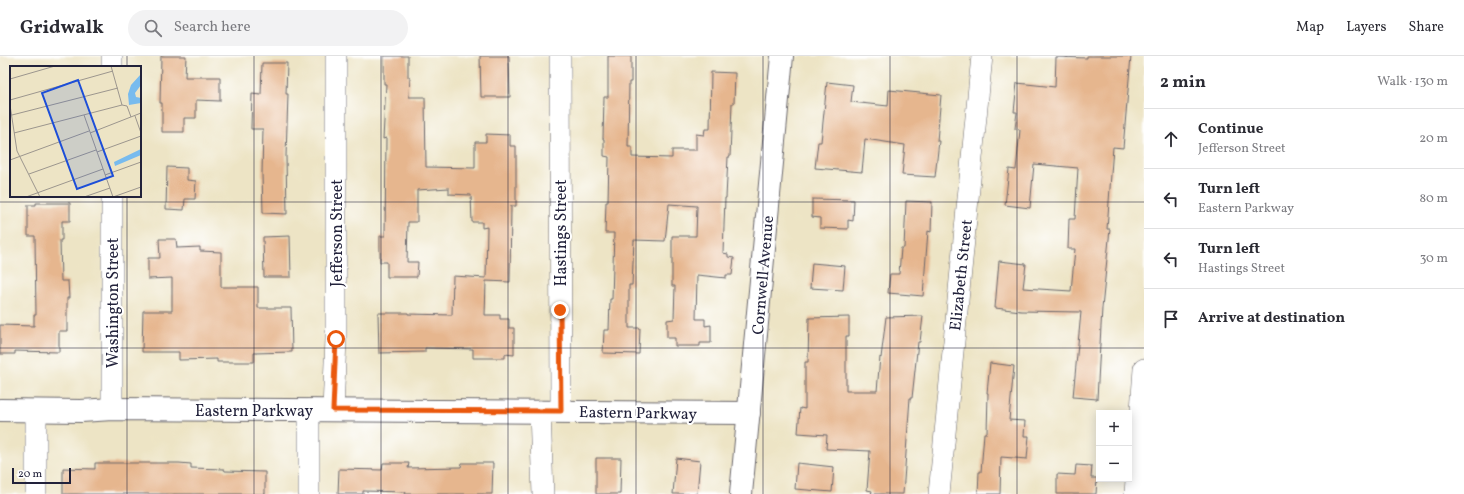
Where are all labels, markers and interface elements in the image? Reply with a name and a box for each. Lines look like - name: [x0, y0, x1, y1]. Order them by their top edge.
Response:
- search box: [128, 10, 408, 46]
- text: Gridwalk: [20, 15, 104, 41]
- icon: search: [142, 17, 164, 39]
- text: Search here: [174, 17, 251, 38]
- text: Map: [1296, 18, 1324, 37]
- text: Layers: [1346, 18, 1386, 37]
- text: Share: [1408, 18, 1444, 37]
- inset map: [10, 66, 141, 197]
- text: 2 min: [1160, 71, 1206, 94]
- text: Walk · 130 m: [1377, 73, 1448, 91]
- text: Continue: [1198, 119, 1263, 140]
- icon: ahead: [1160, 128, 1182, 150]
- text: 20 m: [1419, 130, 1448, 148]
- text: Jefferson Street: [1198, 140, 1286, 158]
- street label: Jefferson Street: [327, 179, 349, 287]
- street label: Hastings Street: [551, 179, 573, 287]
- text: Turn left: [1198, 179, 1260, 200]
- icon: left: [1160, 188, 1182, 210]
- text: 80 m: [1419, 190, 1448, 208]
- text: Eastern Parkway: [1198, 200, 1294, 218]
- street label: Cornwell Avenue: [748, 215, 780, 336]
- street label: Elizabeth Street: [945, 218, 979, 332]
- street label: Washington Street: [103, 237, 125, 368]
- text: Turn left: [1198, 239, 1260, 260]
- icon: left: [1160, 248, 1182, 270]
- text: 30 m: [1420, 250, 1448, 268]
- text: Hastings Street: [1198, 260, 1285, 278]
- route end: [551, 301, 569, 319]
- icon: arrive: [1160, 308, 1182, 330]
- text: Arrive at destination: [1198, 308, 1345, 329]
- route start: [327, 330, 345, 348]
- street label: Eastern Parkway: [195, 401, 313, 423]
- street label: Eastern Parkway: [579, 402, 698, 426]
- map controls: [1096, 410, 1132, 482]
- button: +: [1096, 410, 1132, 446]
- button: −: [1096, 446, 1132, 482]
- scale bar: [12, 466, 71, 485]
- text: 20 m: [18, 467, 42, 482]

